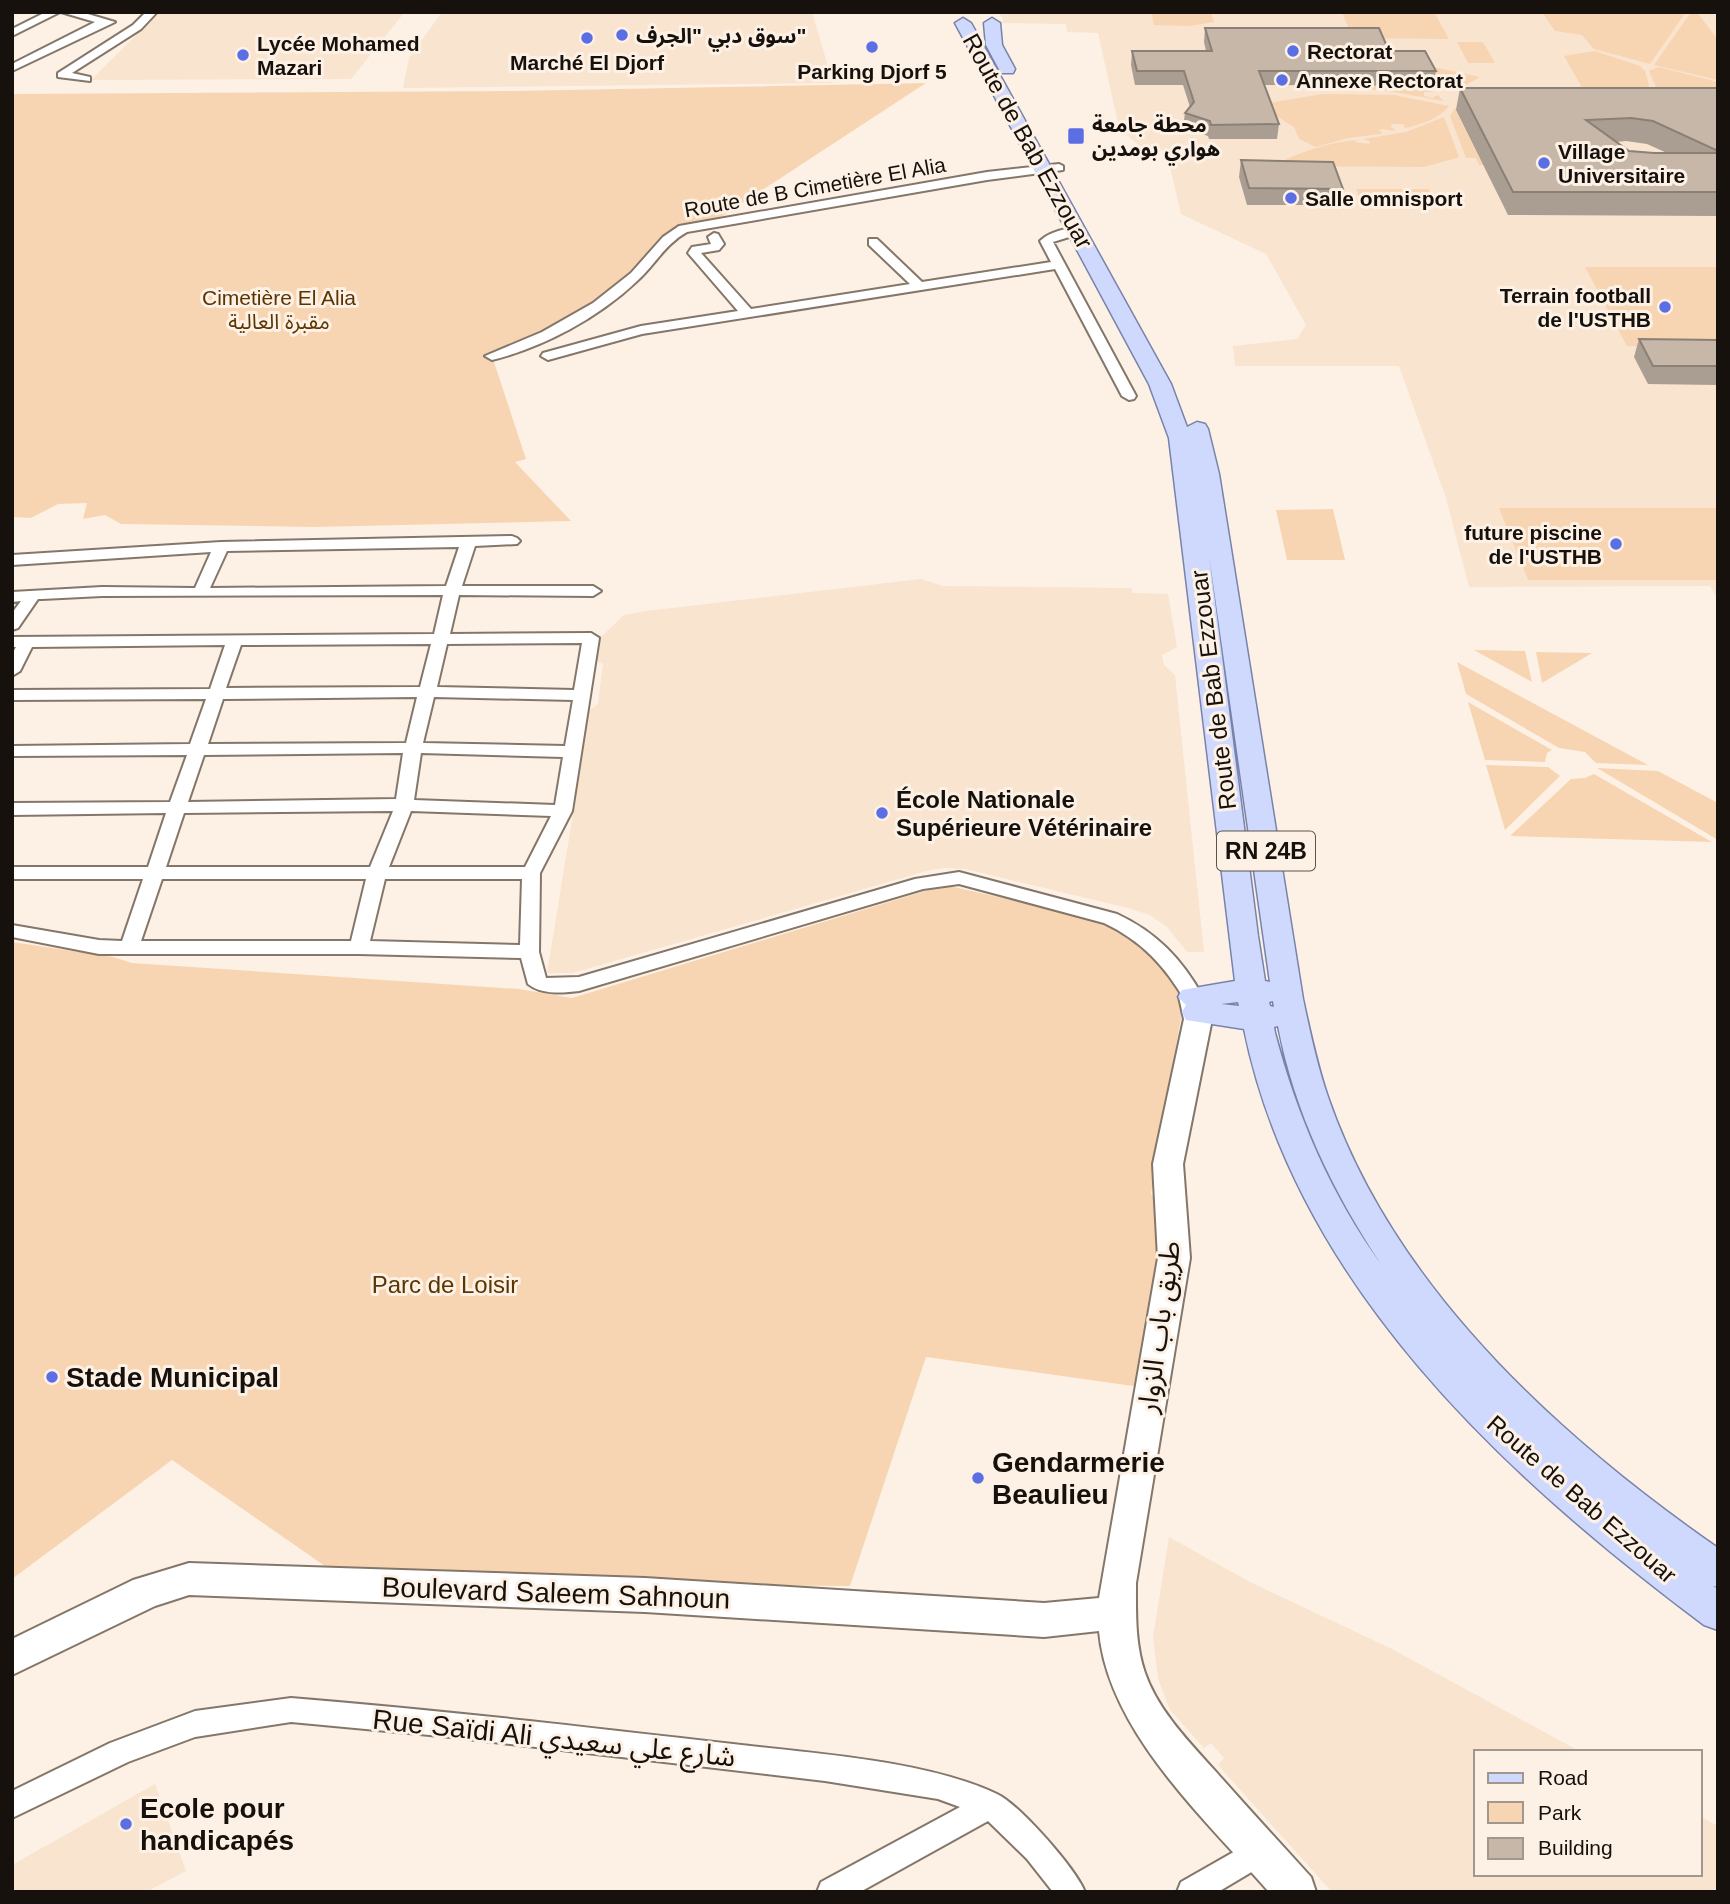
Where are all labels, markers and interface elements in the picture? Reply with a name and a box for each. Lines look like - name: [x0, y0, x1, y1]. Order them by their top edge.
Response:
- place label: سوق دبي "الجرف": [636, 24, 806, 52]
- marker: سوق دبي "الجرف": [614, 27, 630, 43]
- street label: Route de Bab Ezzouar: [958, 29, 1098, 253]
- marker: Marché El Djorf: [579, 30, 595, 46]
- place label: Lycée Mohamed Mazari: [257, 32, 420, 79]
- marker: Parking Djorf 5: [864, 39, 880, 55]
- place label: Rectorat: [1307, 40, 1392, 63]
- marker: Rectorat: [1285, 43, 1301, 59]
- marker: Lycée Mohamed Mazari: [235, 47, 251, 63]
- place label: Marché El Djorf: [510, 51, 665, 74]
- place label: Parking Djorf 5: [797, 60, 947, 83]
- place label: Annexe Rectorat: [1296, 69, 1463, 92]
- marker: Annexe Rectorat: [1274, 72, 1290, 88]
- place label: محطة جامعة هواري بومدين: [1092, 113, 1220, 165]
- marker: محطة جامعة هواري بومدين: [1066, 126, 1086, 146]
- place label: Village Universitaire: [1558, 140, 1685, 187]
- street label: Route de B Cimetière El Alia: [683, 153, 948, 221]
- marker: Village Universitaire: [1536, 155, 1552, 171]
- place label: Salle omnisport: [1305, 187, 1463, 210]
- marker: Salle omnisport: [1283, 190, 1299, 206]
- place label: Terrain football de l'USTHB: [1500, 284, 1651, 331]
- park label: Cimetière El Alia مقبرة العالية: [202, 286, 356, 334]
- marker: Terrain football de l'USTHB: [1657, 299, 1673, 315]
- place label: future piscine de l'USTHB: [1464, 521, 1602, 568]
- marker: future piscine de l'USTHB: [1608, 536, 1624, 552]
- street label: Route de Bab Ezzouar: [1185, 569, 1241, 811]
- place label: École Nationale Supérieure Vétérinaire: [896, 786, 1152, 841]
- marker: École Nationale Supérieure Vétérinaire: [874, 805, 890, 821]
- road number: RN 24B: [1217, 832, 1315, 870]
- street label: طريق باب الزوار: [1131, 1239, 1188, 1416]
- park label: Parc de Loisir: [372, 1271, 518, 1298]
- place label: Stade Municipal: [66, 1362, 279, 1393]
- marker: Stade Municipal: [44, 1369, 60, 1385]
- street label: Route de Bab Ezzouar: [1482, 1410, 1682, 1588]
- place label: Gendarmerie Beaulieu: [992, 1447, 1165, 1510]
- marker: Gendarmerie Beaulieu: [970, 1470, 986, 1486]
- street label: Boulevard Saleem Sahnoun: [381, 1571, 731, 1615]
- street label: Rue Saïdi Ali شارع علي سعيدي: [371, 1704, 737, 1778]
- legend: [1474, 1750, 1702, 1876]
- text: Road: [1538, 1766, 1588, 1789]
- place label: Ecole pour handicapés: [140, 1793, 294, 1856]
- text: Park: [1538, 1801, 1582, 1824]
- marker: Ecole pour handicapés: [118, 1816, 134, 1832]
- text: Building: [1538, 1836, 1613, 1859]

